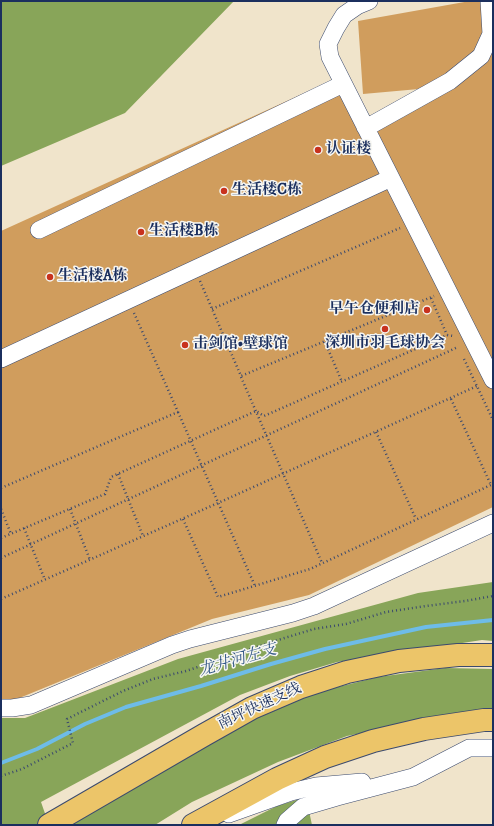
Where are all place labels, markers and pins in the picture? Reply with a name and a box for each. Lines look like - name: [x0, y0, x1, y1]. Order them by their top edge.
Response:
- place label: 认证楼: [326, 141, 371, 159]
- marker: 认证楼: [313, 145, 323, 155]
- place label: 生活楼C栋: [232, 182, 302, 200]
- marker: 生活楼C栋: [219, 186, 229, 196]
- place label: 生活楼B栋: [149, 223, 218, 241]
- marker: 生活楼B栋: [136, 227, 146, 237]
- place label: 生活楼A栋: [58, 268, 128, 286]
- marker: 生活楼A栋: [45, 272, 55, 282]
- place label: 早午仓便利店: [329, 301, 419, 319]
- marker: 早午仓便利店: [422, 305, 432, 315]
- marker: 深圳市羽毛球协会: [380, 324, 390, 334]
- place label: 深圳市羽毛球协会: [325, 335, 445, 353]
- place label: 击剑馆•壁球馆: [193, 336, 288, 354]
- marker: 击剑馆•壁球馆: [180, 340, 190, 350]

